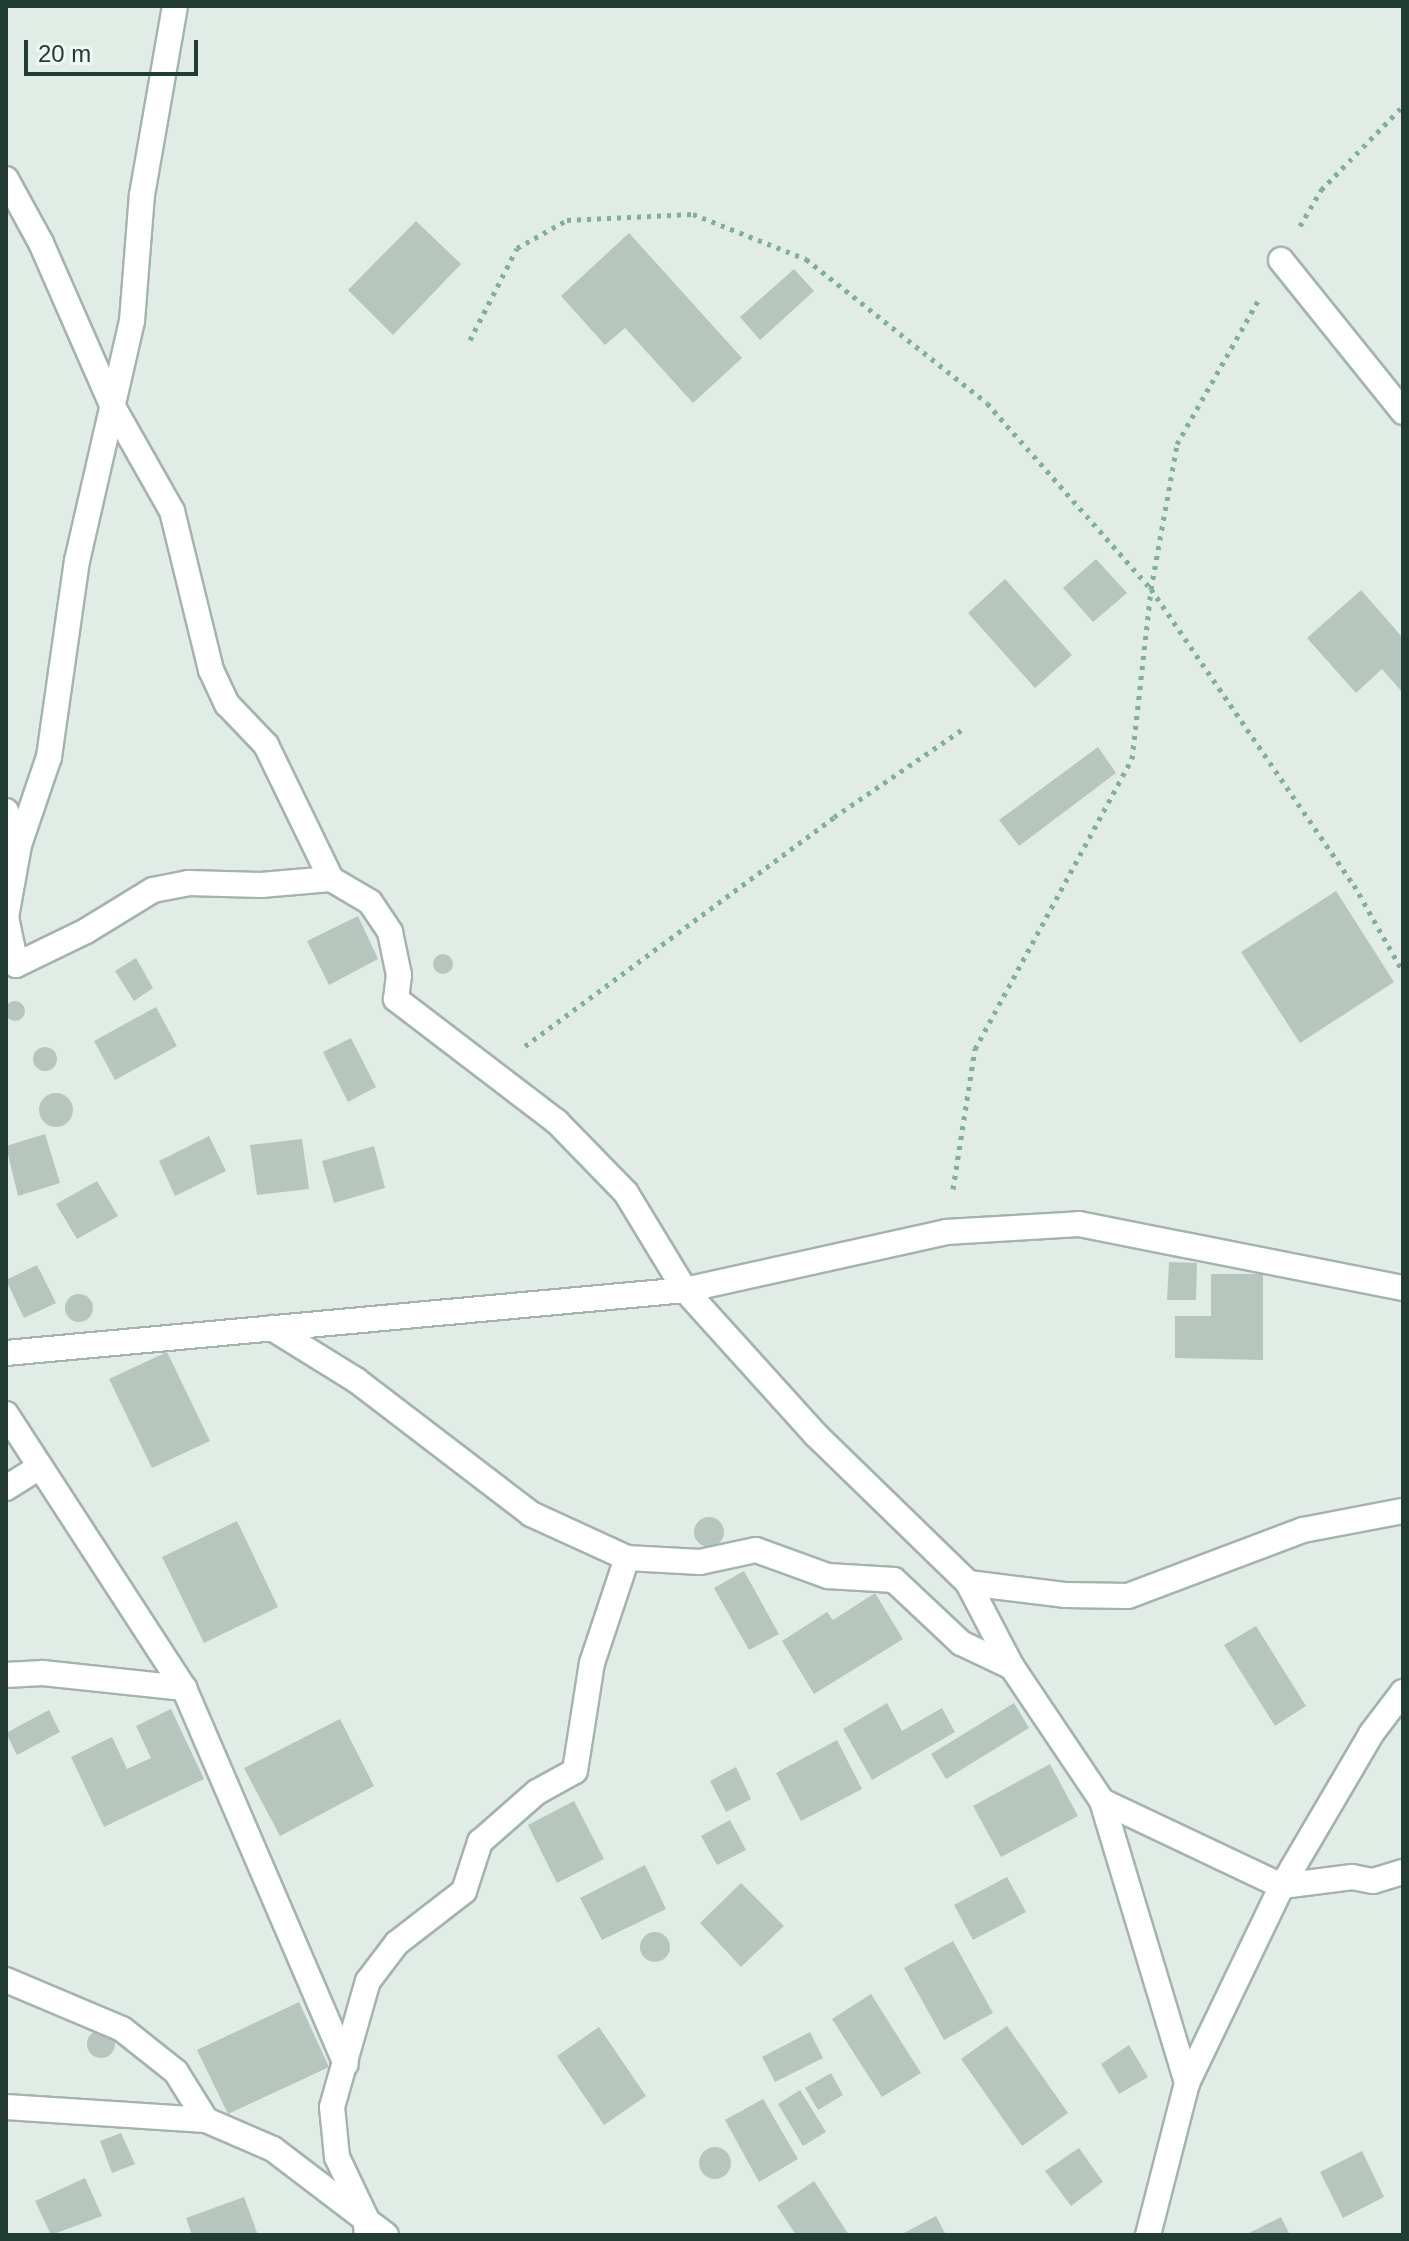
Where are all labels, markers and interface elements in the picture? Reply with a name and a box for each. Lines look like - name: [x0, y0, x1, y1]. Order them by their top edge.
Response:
- scale bar: [28, 24, 202, 74]
- text: 20 m: [38, 40, 91, 67]

